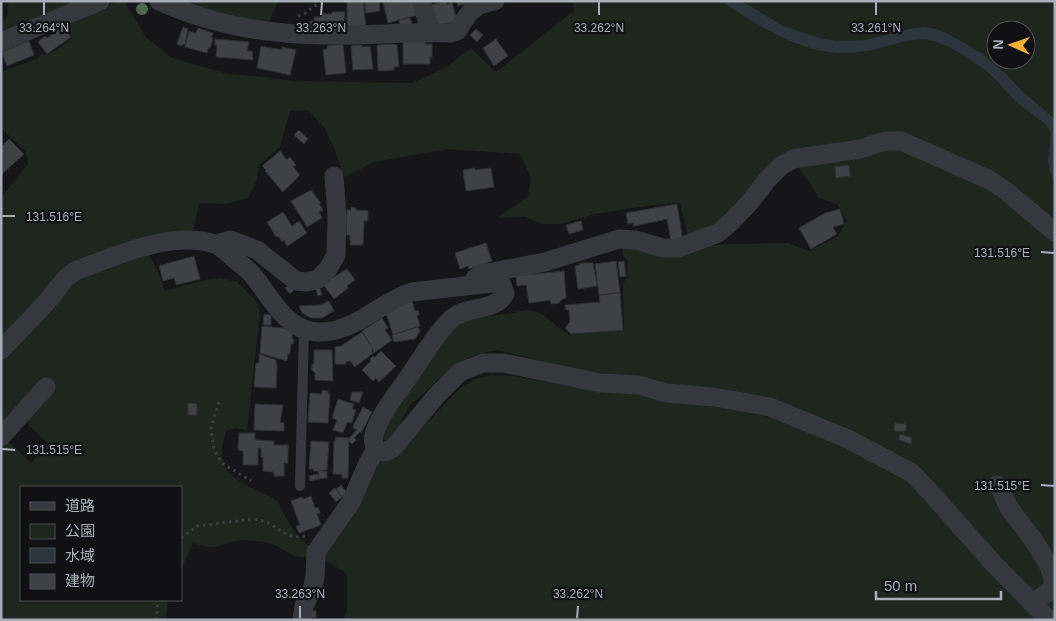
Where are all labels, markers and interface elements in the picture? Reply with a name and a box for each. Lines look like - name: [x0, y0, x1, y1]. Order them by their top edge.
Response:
- north arrow: [986, 20, 1036, 70]
- text: 33.264°N: [19, 21, 69, 35]
- text: 33.263°N: [296, 21, 346, 35]
- text: 33.262°N: [574, 21, 624, 35]
- text: 33.261°N: [851, 21, 901, 35]
- text: N: [990, 39, 1006, 50]
- text: 131.516°E: [26, 210, 82, 224]
- text: 131.516°E: [974, 246, 1030, 260]
- text: 131.515°E: [26, 443, 82, 457]
- text: 131.515°E: [974, 479, 1030, 493]
- legend: [20, 486, 182, 601]
- text: 道路: [65, 497, 95, 514]
- text: 公園: [65, 522, 95, 539]
- text: 水域: [65, 547, 95, 564]
- scale bar: [876, 568, 1001, 600]
- text: 建物: [65, 572, 95, 589]
- text: 50 m: [884, 577, 917, 594]
- text: 33.263°N: [275, 587, 325, 601]
- text: 33.262°N: [553, 587, 603, 601]

